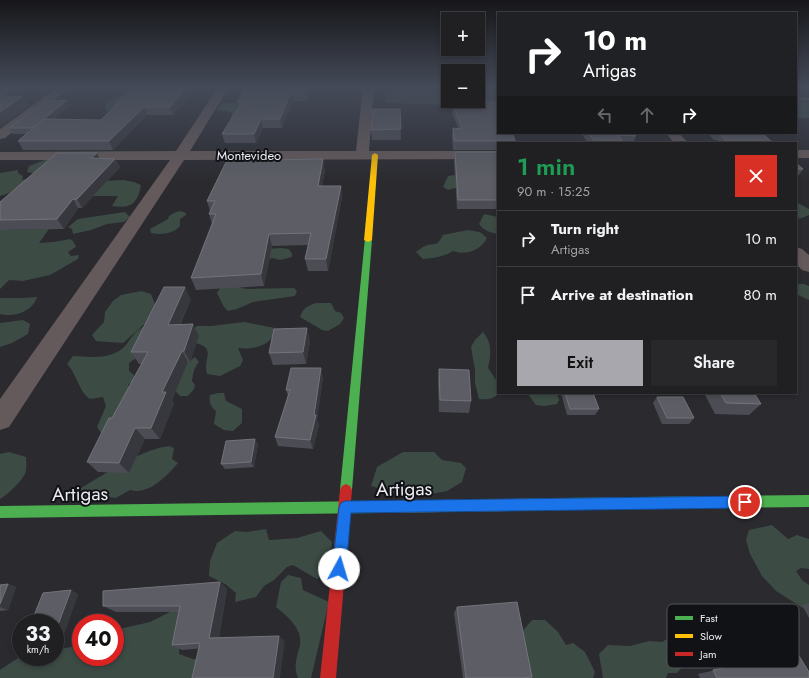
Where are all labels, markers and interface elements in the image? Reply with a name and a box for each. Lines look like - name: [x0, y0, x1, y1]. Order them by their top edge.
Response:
- map controls: [441, 12, 485, 108]
- button: +: [441, 12, 485, 56]
- text: 10 m: [583, 20, 647, 61]
- icon: right: [517, 28, 569, 80]
- text: Artigas: [583, 58, 636, 84]
- button: −: [441, 64, 485, 108]
- icon: left: [594, 104, 616, 126]
- icon: ahead: [636, 104, 658, 126]
- icon: right: [678, 104, 700, 126]
- street label: Montevideo: [217, 146, 281, 165]
- text: 1 min: [517, 149, 575, 184]
- button: close: [735, 155, 777, 197]
- text: 90 m · 15:25: [517, 182, 590, 201]
- text: Turn right: [551, 218, 619, 240]
- icon: right: [517, 228, 539, 250]
- text: 10 m: [745, 228, 777, 250]
- text: Artigas: [551, 240, 589, 259]
- icon: arrive: [517, 284, 539, 306]
- text: Arrive at destination: [551, 284, 693, 306]
- text: 80 m: [744, 284, 777, 306]
- button: Exit: [517, 340, 643, 386]
- button: Share: [651, 340, 777, 386]
- street label: Artigas: [376, 475, 433, 503]
- street label: Artigas: [52, 480, 109, 508]
- pin: [728, 485, 762, 519]
- icon: arrive: [734, 491, 756, 513]
- position arrow: [318, 548, 360, 590]
- legend: [667, 604, 799, 668]
- text: Fast: [700, 610, 718, 626]
- speed limit sign: 40: [72, 614, 124, 666]
- text: 33: [26, 620, 50, 649]
- text: Slow: [700, 628, 722, 644]
- text: km/h: [27, 642, 49, 657]
- text: Jam: [698, 646, 717, 662]

